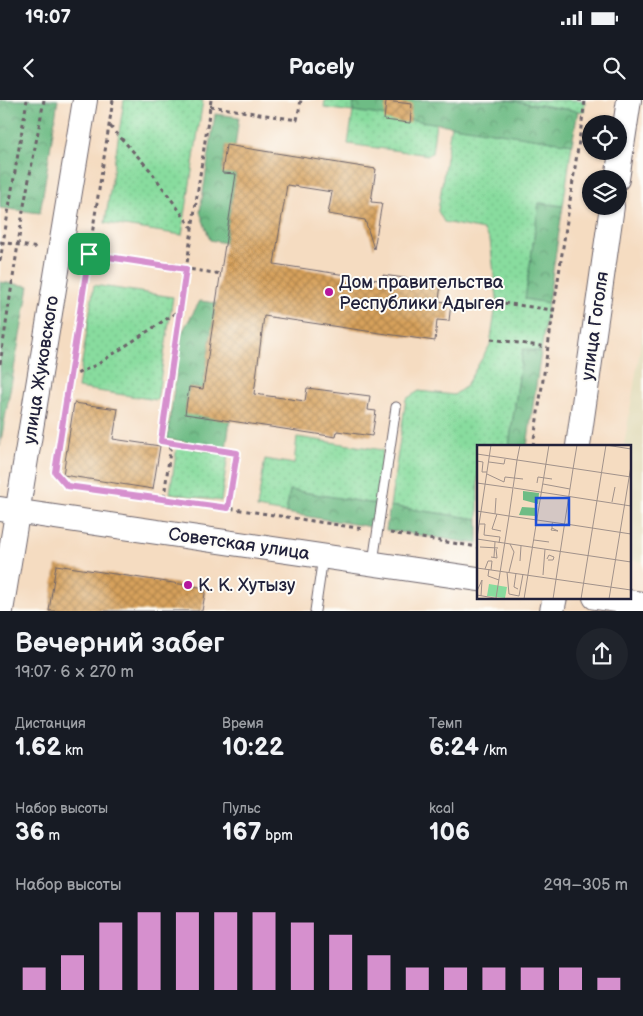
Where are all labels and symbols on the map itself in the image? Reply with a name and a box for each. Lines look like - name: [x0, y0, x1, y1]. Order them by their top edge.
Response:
- pin: [68, 233, 110, 275]
- street label: улица Гоголя: [577, 270, 613, 382]
- place label: Дом правительства Республики Адыгея: [339, 272, 504, 314]
- marker: Дом правительства Республики Адыгея: [323, 286, 335, 298]
- street label: улица Жуковского: [19, 294, 63, 446]
- inset map: [477, 445, 630, 598]
- street label: Советская улица: [167, 524, 311, 564]
- place label: К. К. Хутызу: [198, 575, 296, 596]
- marker: К. К. Хутызу: [182, 579, 194, 591]

